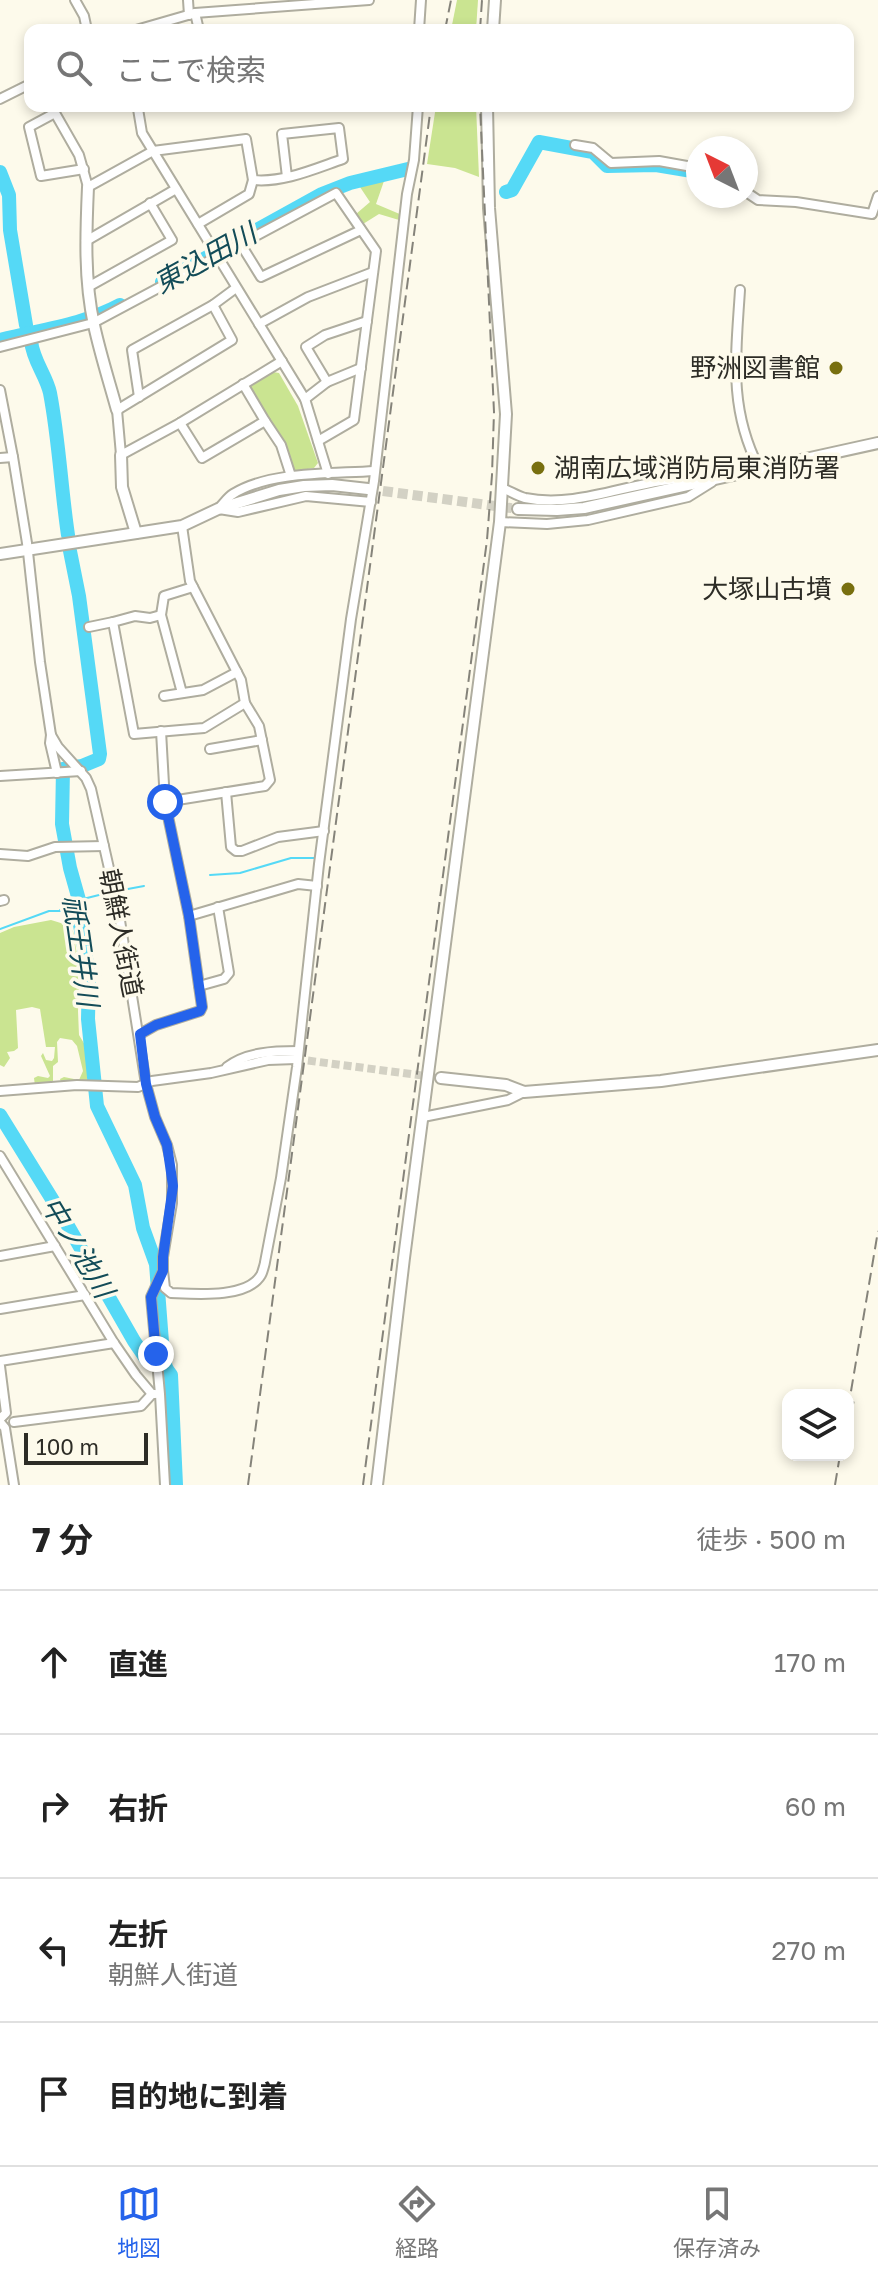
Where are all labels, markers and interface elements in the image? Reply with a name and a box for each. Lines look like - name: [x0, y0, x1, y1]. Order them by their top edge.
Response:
- search box: [24, 24, 854, 112]
- icon: search: [52, 46, 96, 90]
- text: ここで検索: [116, 52, 266, 88]
- north arrow: [686, 136, 758, 208]
- water label: 東込田川: [148, 215, 264, 299]
- place label: 野洲図書館: [690, 352, 820, 383]
- marker: 野洲図書館: [827, 359, 845, 377]
- place label: 湖南広域消防局東消防署: [554, 452, 840, 483]
- marker: 湖南広域消防局東消防署: [529, 459, 547, 477]
- place label: 大塚山古墳: [702, 573, 832, 604]
- marker: 大塚山古墳: [839, 580, 857, 598]
- route start: [147, 784, 183, 820]
- street label: 朝鮮人街道: [94, 866, 149, 1000]
- water label: 祇王井川: [57, 893, 106, 1012]
- water label: 中ノ池川: [35, 1190, 123, 1306]
- route end: [138, 1336, 174, 1372]
- map controls: [782, 1389, 854, 1461]
- button: layers: [782, 1389, 854, 1461]
- scale bar: [24, 1429, 148, 1465]
- text: 100 m: [36, 1433, 99, 1460]
- text: 7 分: [32, 1519, 93, 1559]
- text: 徒歩 · 500 m: [696, 1524, 846, 1555]
- icon: ahead: [32, 1640, 76, 1684]
- text: 直進: [108, 1646, 168, 1682]
- text: 170 m: [774, 1647, 846, 1678]
- icon: right: [32, 1784, 76, 1828]
- text: 右折: [108, 1790, 168, 1826]
- text: 60 m: [785, 1791, 846, 1822]
- text: 左折: [108, 1916, 168, 1952]
- icon: left: [32, 1928, 76, 1972]
- text: 270 m: [772, 1935, 846, 1966]
- text: 朝鮮人街道: [108, 1959, 238, 1990]
- icon: arrive: [32, 2072, 76, 2116]
- text: 目的地に到着: [108, 2078, 288, 2114]
- tab: 地図: [117, 2182, 161, 2262]
- tab: 経路: [395, 2182, 439, 2262]
- tab: 保存済み: [673, 2182, 761, 2262]

